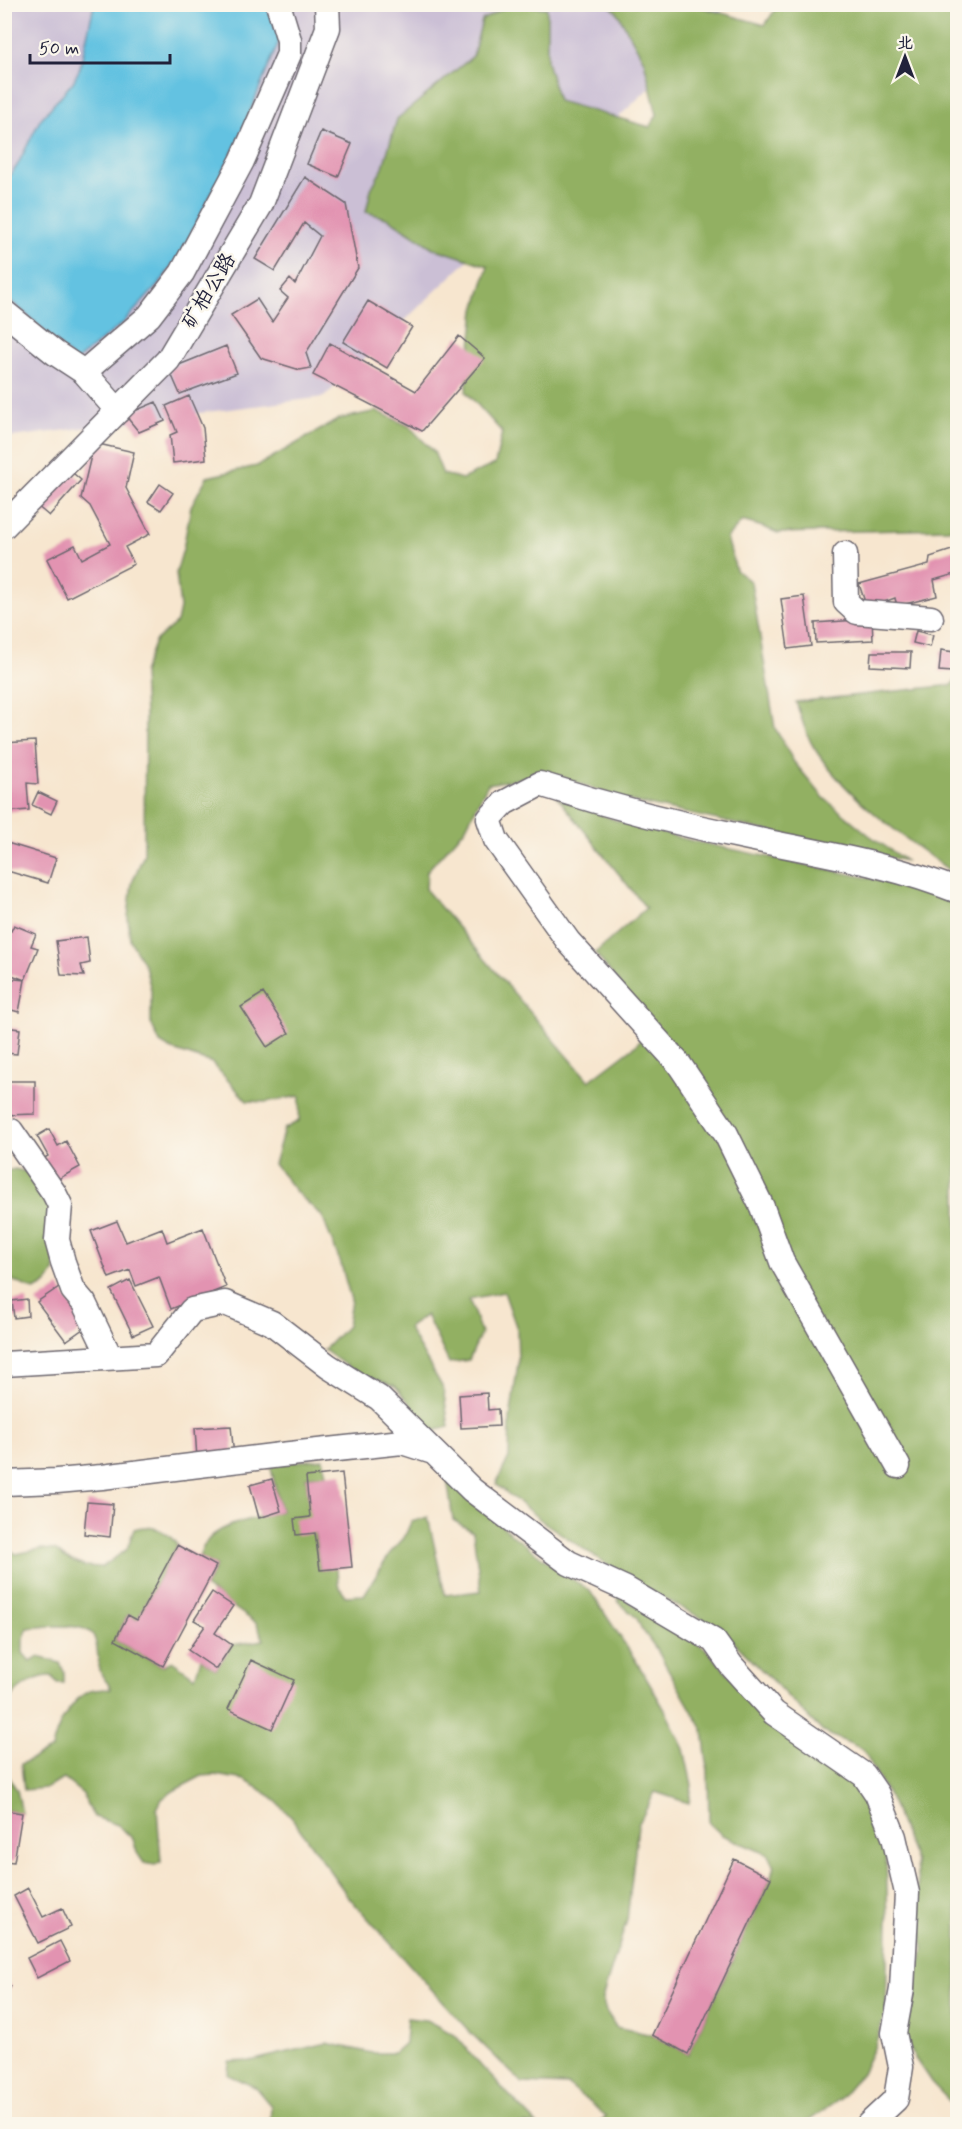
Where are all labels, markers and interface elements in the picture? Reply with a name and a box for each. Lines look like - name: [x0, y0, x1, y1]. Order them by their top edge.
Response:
- scale bar: [30, 27, 170, 65]
- north arrow: [875, 27, 935, 87]
- text: 北: [897, 33, 913, 54]
- text: 50 m: [39, 37, 79, 61]
- street label: 矿柏公路: [175, 248, 243, 334]

